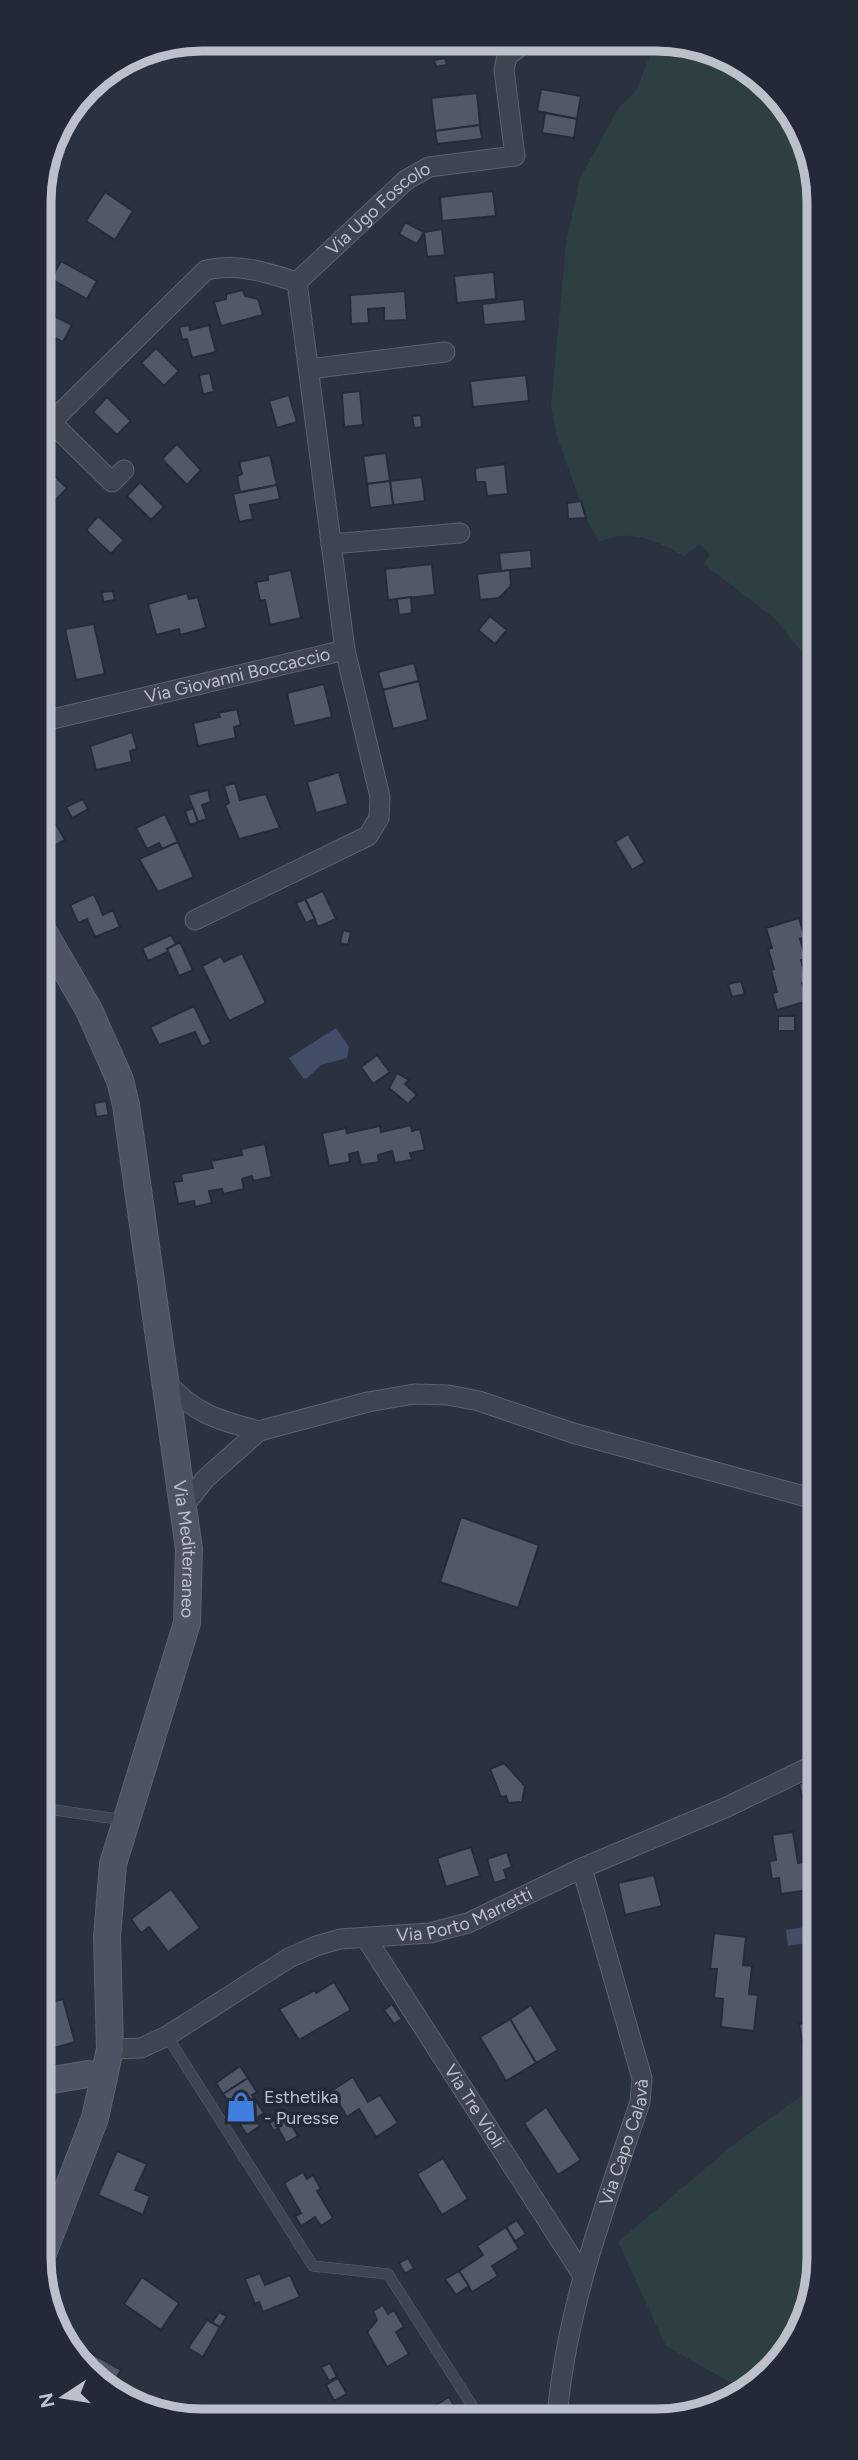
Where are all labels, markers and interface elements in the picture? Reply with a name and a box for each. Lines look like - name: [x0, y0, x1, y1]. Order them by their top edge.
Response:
- street label: Via Ugo Foscolo: [322, 157, 434, 260]
- street label: Via Giovanni Boccaccio: [143, 643, 332, 708]
- street label: Via Mediterraneo: [168, 1479, 200, 1619]
- street label: Via Porto Marretti: [396, 1883, 536, 1946]
- street label: Via Tre Violi: [439, 2060, 509, 2152]
- street label: Via Capo Calavà: [595, 2078, 653, 2208]
- place label: Esthetika - Puresse: [264, 2086, 339, 2129]
- shop icon: Esthetika - Puresse: [224, 2090, 258, 2124]
- north arrow: [28, 2362, 98, 2432]
- text: N: [34, 2391, 60, 2410]

